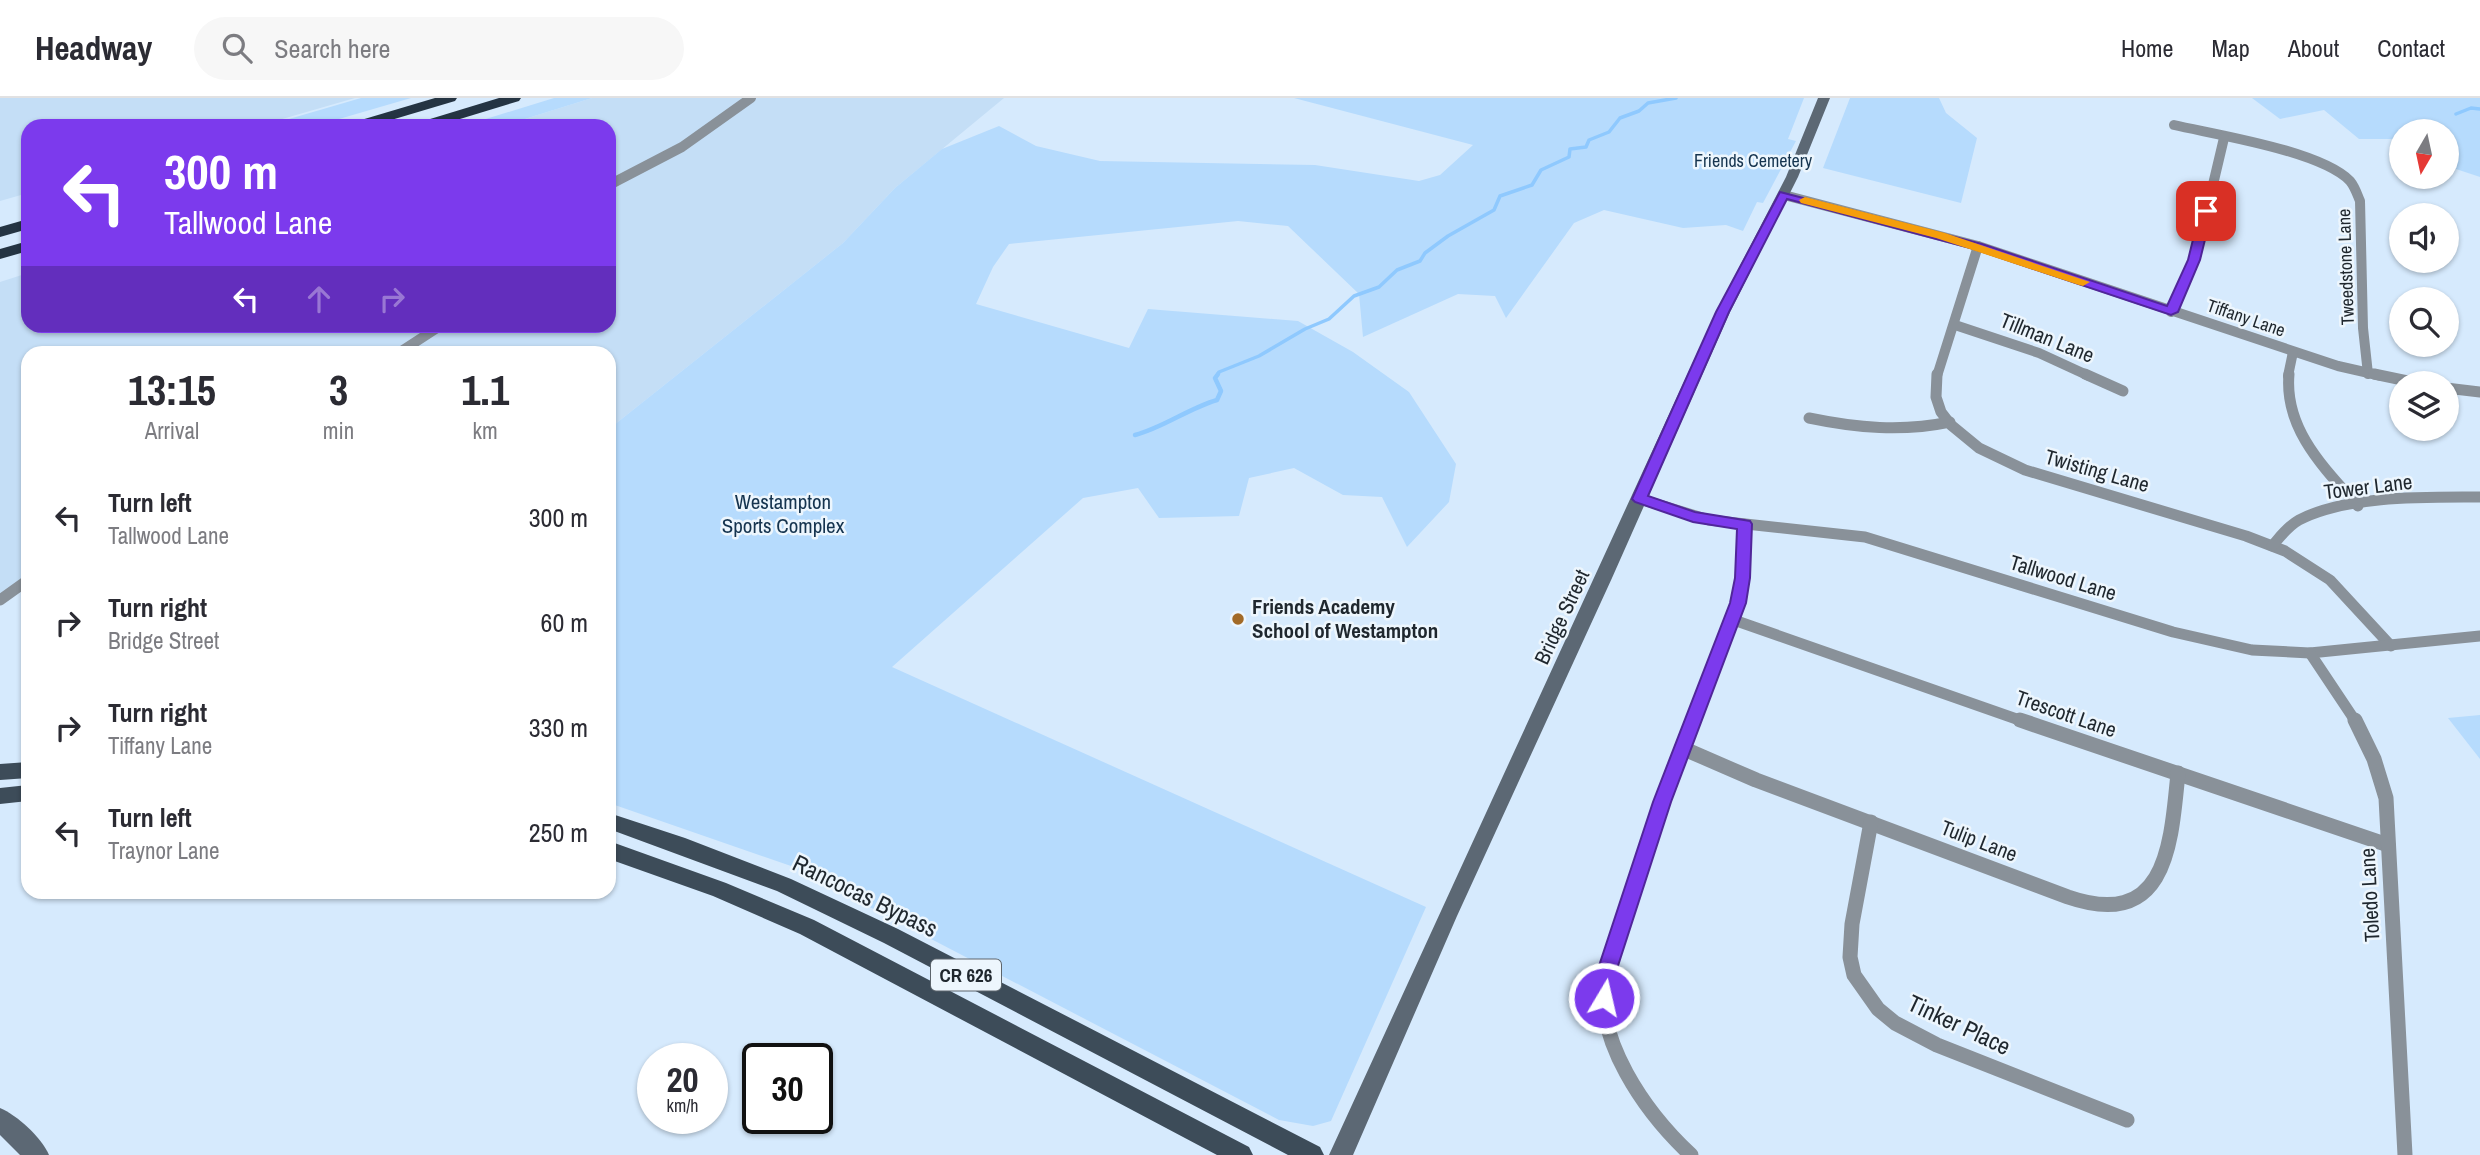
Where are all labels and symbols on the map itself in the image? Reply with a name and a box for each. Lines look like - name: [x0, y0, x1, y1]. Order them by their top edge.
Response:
- north arrow: [2389, 119, 2459, 189]
- park label: Friends Cemetery: [1694, 148, 1813, 173]
- pin: [2176, 181, 2236, 241]
- street label: Tweedstone Lane: [2331, 208, 2360, 326]
- street label: Tiffany Lane: [2204, 292, 2289, 343]
- street label: Tillman Lane: [1996, 306, 2099, 370]
- street label: Twisting Lane: [2042, 442, 2153, 499]
- street label: Tower Lane: [2322, 467, 2414, 506]
- park label: Westampton Sports Complex: [722, 487, 845, 540]
- street label: Tallwood Lane: [2006, 548, 2120, 608]
- street label: Bridge Street: [1527, 564, 1596, 669]
- place label: Friends Academy School of Westampton: [1252, 592, 1438, 645]
- marker: Friends Academy School of Westampton: [1230, 611, 1246, 627]
- street label: Trescott Lane: [2012, 683, 2120, 744]
- street label: Tulip Lane: [1937, 813, 2022, 868]
- street label: Rancocas Bypass: [788, 846, 943, 944]
- street label: Toledo Lane: [2353, 847, 2386, 943]
- road number: CR 626: [931, 960, 1001, 990]
- position arrow: [1567, 961, 1641, 1035]
- street label: Tinker Place: [1903, 986, 2016, 1062]
- speed limit sign: 30: [742, 1043, 833, 1134]

